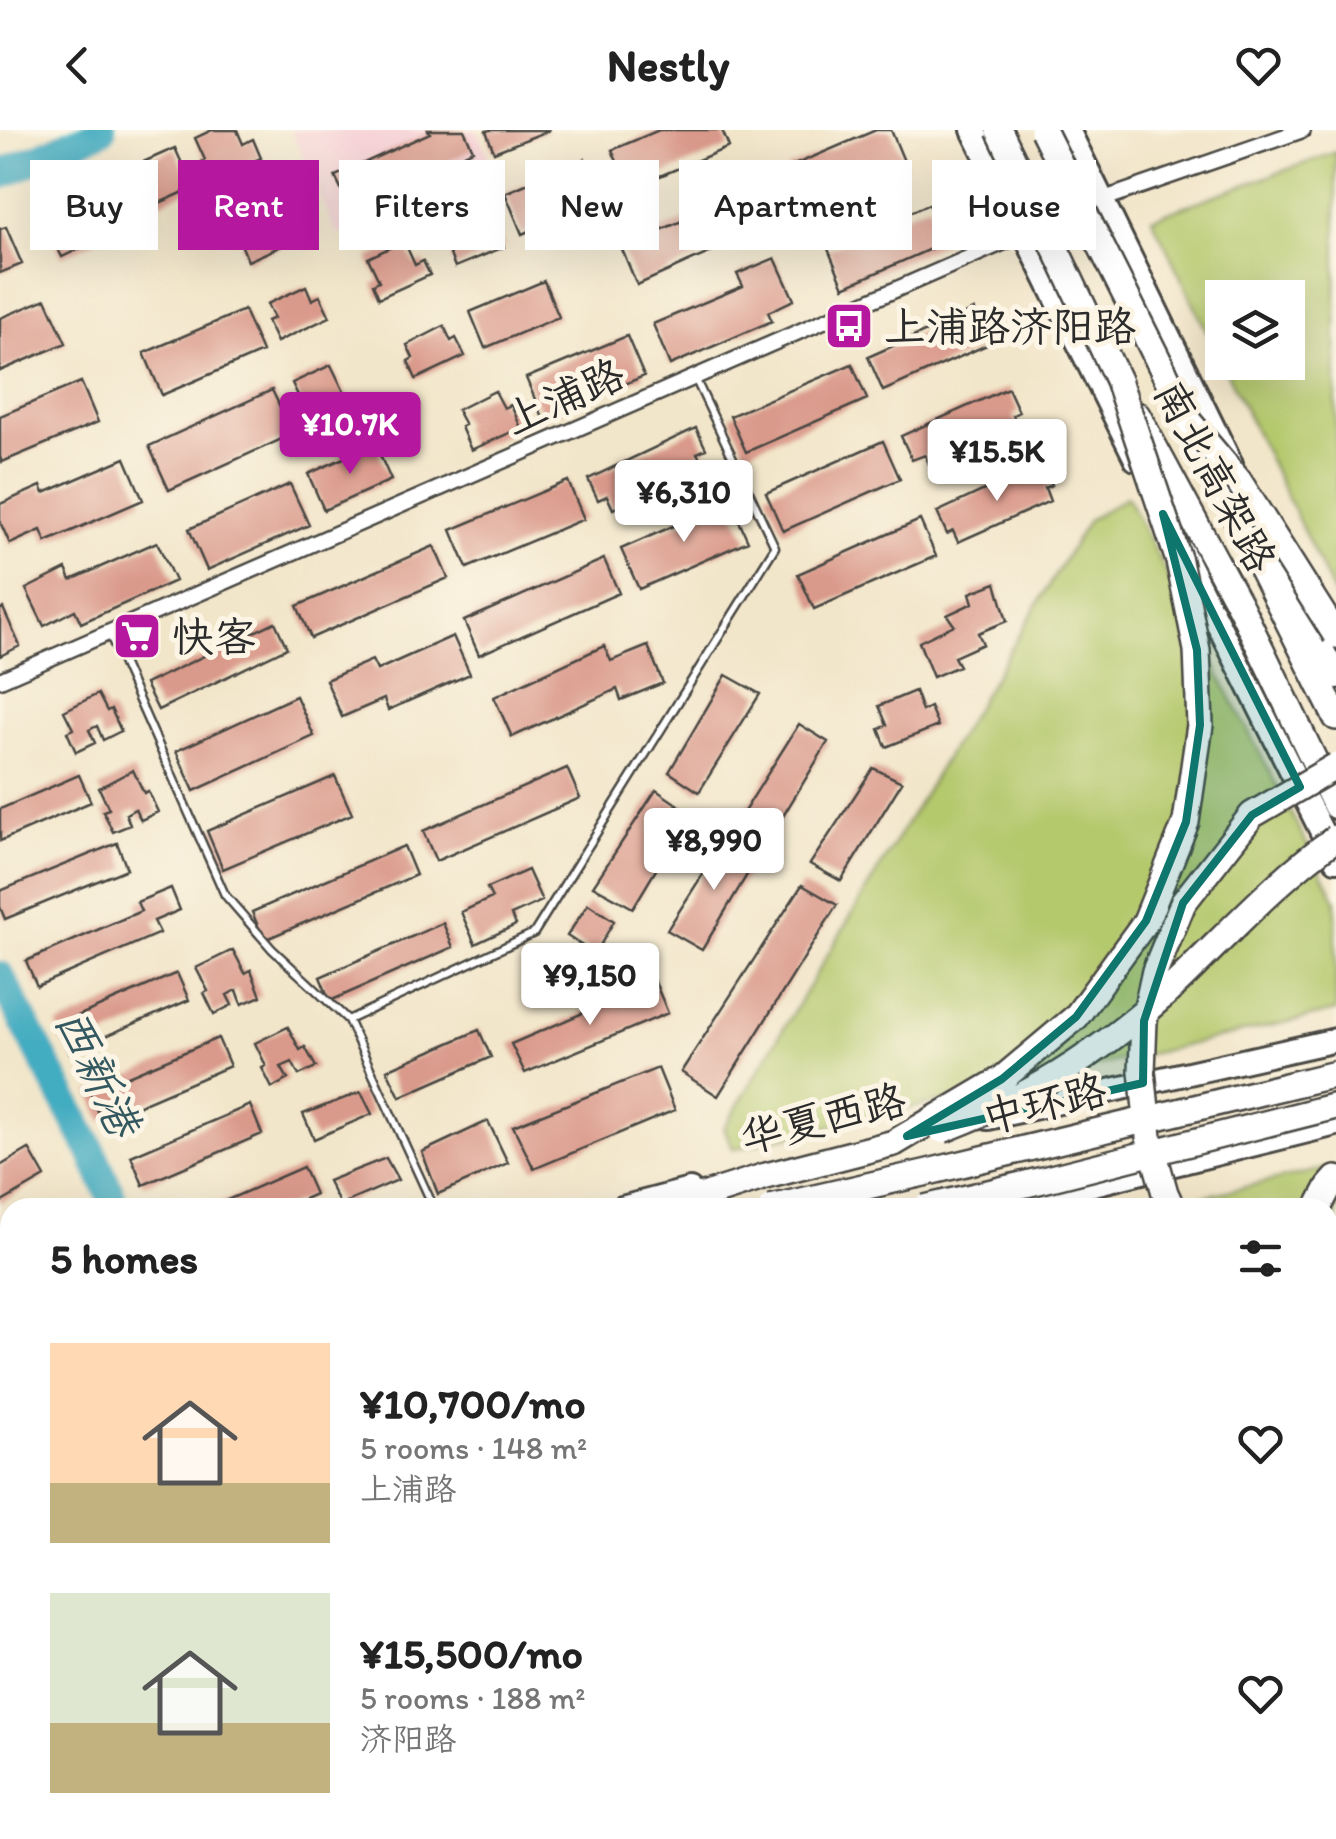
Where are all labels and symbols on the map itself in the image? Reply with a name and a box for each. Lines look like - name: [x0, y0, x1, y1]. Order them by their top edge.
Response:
- bus stop icon: 上浦路济阳路: [823, 300, 875, 352]
- place label: 上浦路济阳路: [884, 301, 1136, 352]
- street label: 上浦路: [496, 348, 632, 445]
- street label: 南北高架路: [1144, 372, 1287, 581]
- pin: ¥10.7K: [269, 392, 431, 477]
- pin: ¥15.5K: [916, 419, 1078, 504]
- pin: ¥6,310: [603, 460, 765, 545]
- supermarket icon: 快客: [111, 610, 163, 662]
- place label: 快客: [172, 611, 256, 662]
- pin: ¥8,990: [633, 808, 795, 893]
- pin: ¥9,150: [509, 943, 671, 1028]
- water label: 西新港: [44, 999, 154, 1148]
- street label: 中环路: [977, 1063, 1111, 1143]
- street label: 华夏西路: [735, 1073, 911, 1164]

